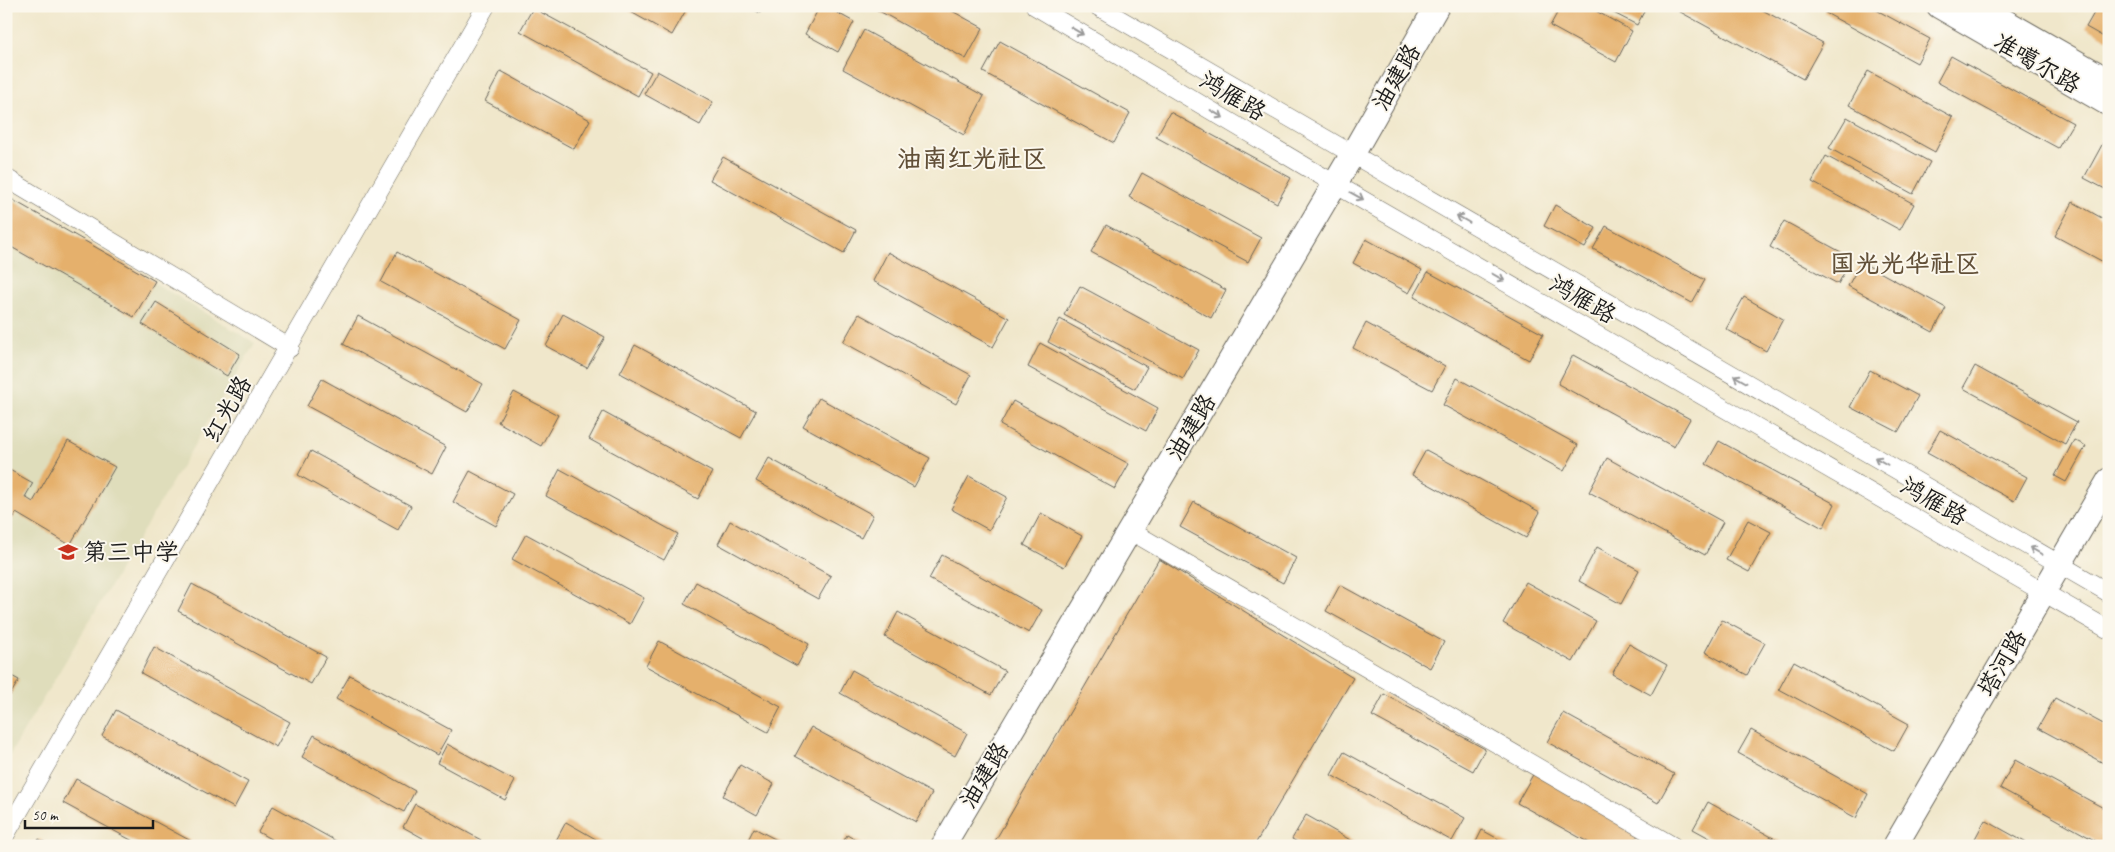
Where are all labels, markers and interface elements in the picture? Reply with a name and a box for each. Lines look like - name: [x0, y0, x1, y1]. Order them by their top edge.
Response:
- street label: 准噶尔路: [1988, 26, 2086, 100]
- one-way arrow: [1069, 27, 1083, 37]
- street label: 油建路: [1365, 38, 1427, 116]
- street label: 鸿雁路: [1194, 65, 1272, 127]
- one-way arrow: [1209, 109, 1223, 119]
- district label: 油南红光社区: [897, 143, 1047, 175]
- one-way arrow: [1349, 191, 1364, 201]
- one-way arrow: [1457, 213, 1471, 223]
- district label: 国光光华社区: [1830, 248, 1980, 280]
- street label: 鸿雁路: [1544, 268, 1622, 330]
- one-way arrow: [1490, 273, 1504, 283]
- street label: 红光路: [196, 370, 258, 448]
- one-way arrow: [1733, 374, 1748, 384]
- street label: 油建路: [1160, 388, 1222, 466]
- one-way arrow: [1873, 456, 1888, 466]
- street label: 鸿雁路: [1895, 470, 1973, 532]
- place label: 第三中学: [83, 537, 179, 567]
- school or university icon: 第三中学: [57, 541, 79, 563]
- one-way arrow: [2030, 546, 2044, 556]
- street label: 塔河路: [1971, 624, 2033, 702]
- street label: 油建路: [953, 736, 1015, 814]
- scale bar: [25, 797, 152, 829]
- text: 50 m: [32, 806, 59, 825]

